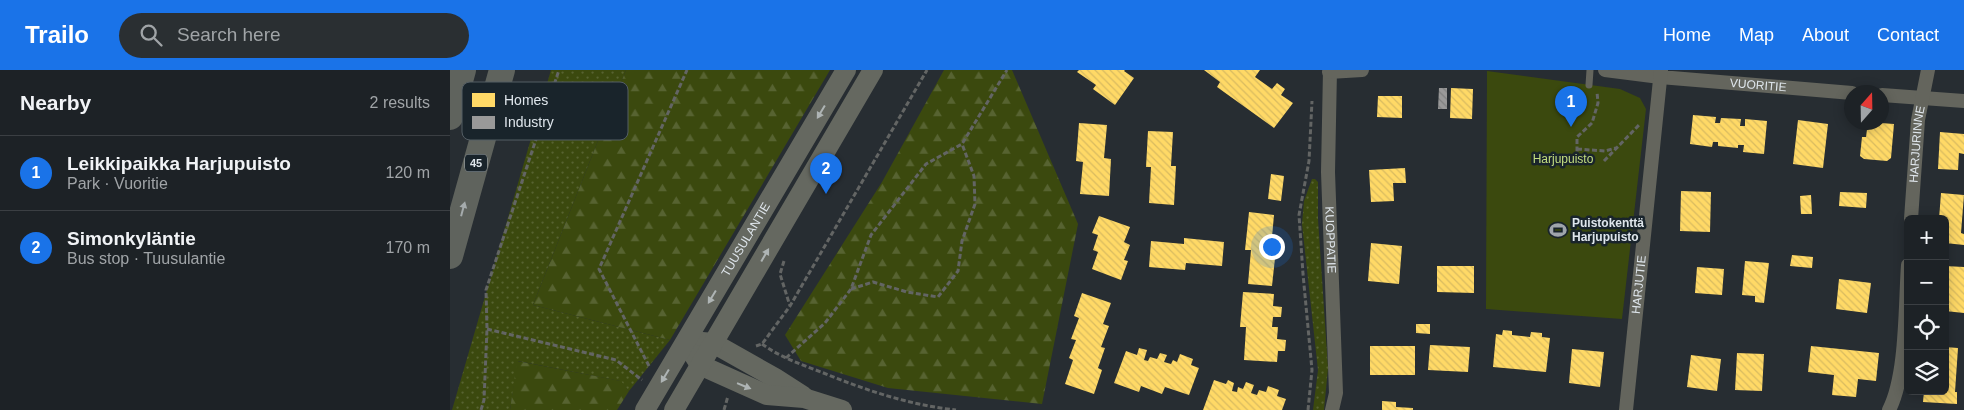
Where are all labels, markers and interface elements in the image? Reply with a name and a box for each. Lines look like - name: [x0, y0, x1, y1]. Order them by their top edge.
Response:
- search box: [119, 13, 469, 58]
- text: Trailo: [25, 21, 89, 48]
- icon: search: [137, 21, 165, 49]
- text: Search here: [177, 24, 281, 45]
- text: Home: [1663, 25, 1711, 45]
- text: Map: [1739, 25, 1774, 45]
- text: About: [1802, 25, 1849, 45]
- text: Contact: [1877, 25, 1939, 45]
- street label: VUORITIE: [1729, 76, 1787, 95]
- legend: [462, 82, 628, 140]
- north arrow: [1844, 85, 1889, 130]
- pin: 1: [1555, 86, 1587, 127]
- text: Nearby: [20, 91, 91, 114]
- text: Homes: [504, 92, 548, 108]
- text: 2 results: [370, 94, 430, 111]
- street label: HARJURINNE: [1907, 104, 1928, 183]
- one-way arrow: [817, 105, 826, 119]
- text: Industry: [504, 114, 554, 130]
- park label: Harjupuisto: [1533, 152, 1594, 166]
- text: Leikkipaikka Harjupuisto: [67, 153, 291, 174]
- pin: 2: [810, 153, 842, 194]
- road number: 45: [465, 155, 487, 172]
- text: 1: [32, 164, 40, 181]
- text: 120 m: [386, 164, 430, 181]
- text: Park · Vuoritie: [67, 175, 168, 192]
- street label: TUUSULANTIE: [719, 200, 773, 279]
- one-way arrow: [459, 201, 467, 216]
- street label: KUOPPATIE: [1322, 206, 1339, 274]
- map controls: [1904, 215, 1949, 395]
- button: +: [1904, 215, 1949, 260]
- place label: Puistokenttä Harjupuisto: [1572, 216, 1644, 244]
- sports icon: Puistokenttä Harjupuisto: [1548, 220, 1568, 240]
- text: Simonkyläntie: [67, 228, 196, 249]
- your location: [1259, 234, 1285, 260]
- text: 2: [32, 239, 40, 256]
- text: 170 m: [386, 239, 430, 256]
- one-way arrow: [760, 249, 769, 262]
- text: Bus stop · Tuusulantie: [67, 250, 225, 267]
- street label: HARJUTIE: [1629, 255, 1649, 315]
- button: −: [1904, 260, 1949, 305]
- one-way arrow: [708, 290, 716, 305]
- button: locate: [1904, 305, 1949, 350]
- button: layers: [1904, 350, 1949, 395]
- one-way arrow: [661, 369, 670, 382]
- one-way arrow: [736, 383, 751, 390]

